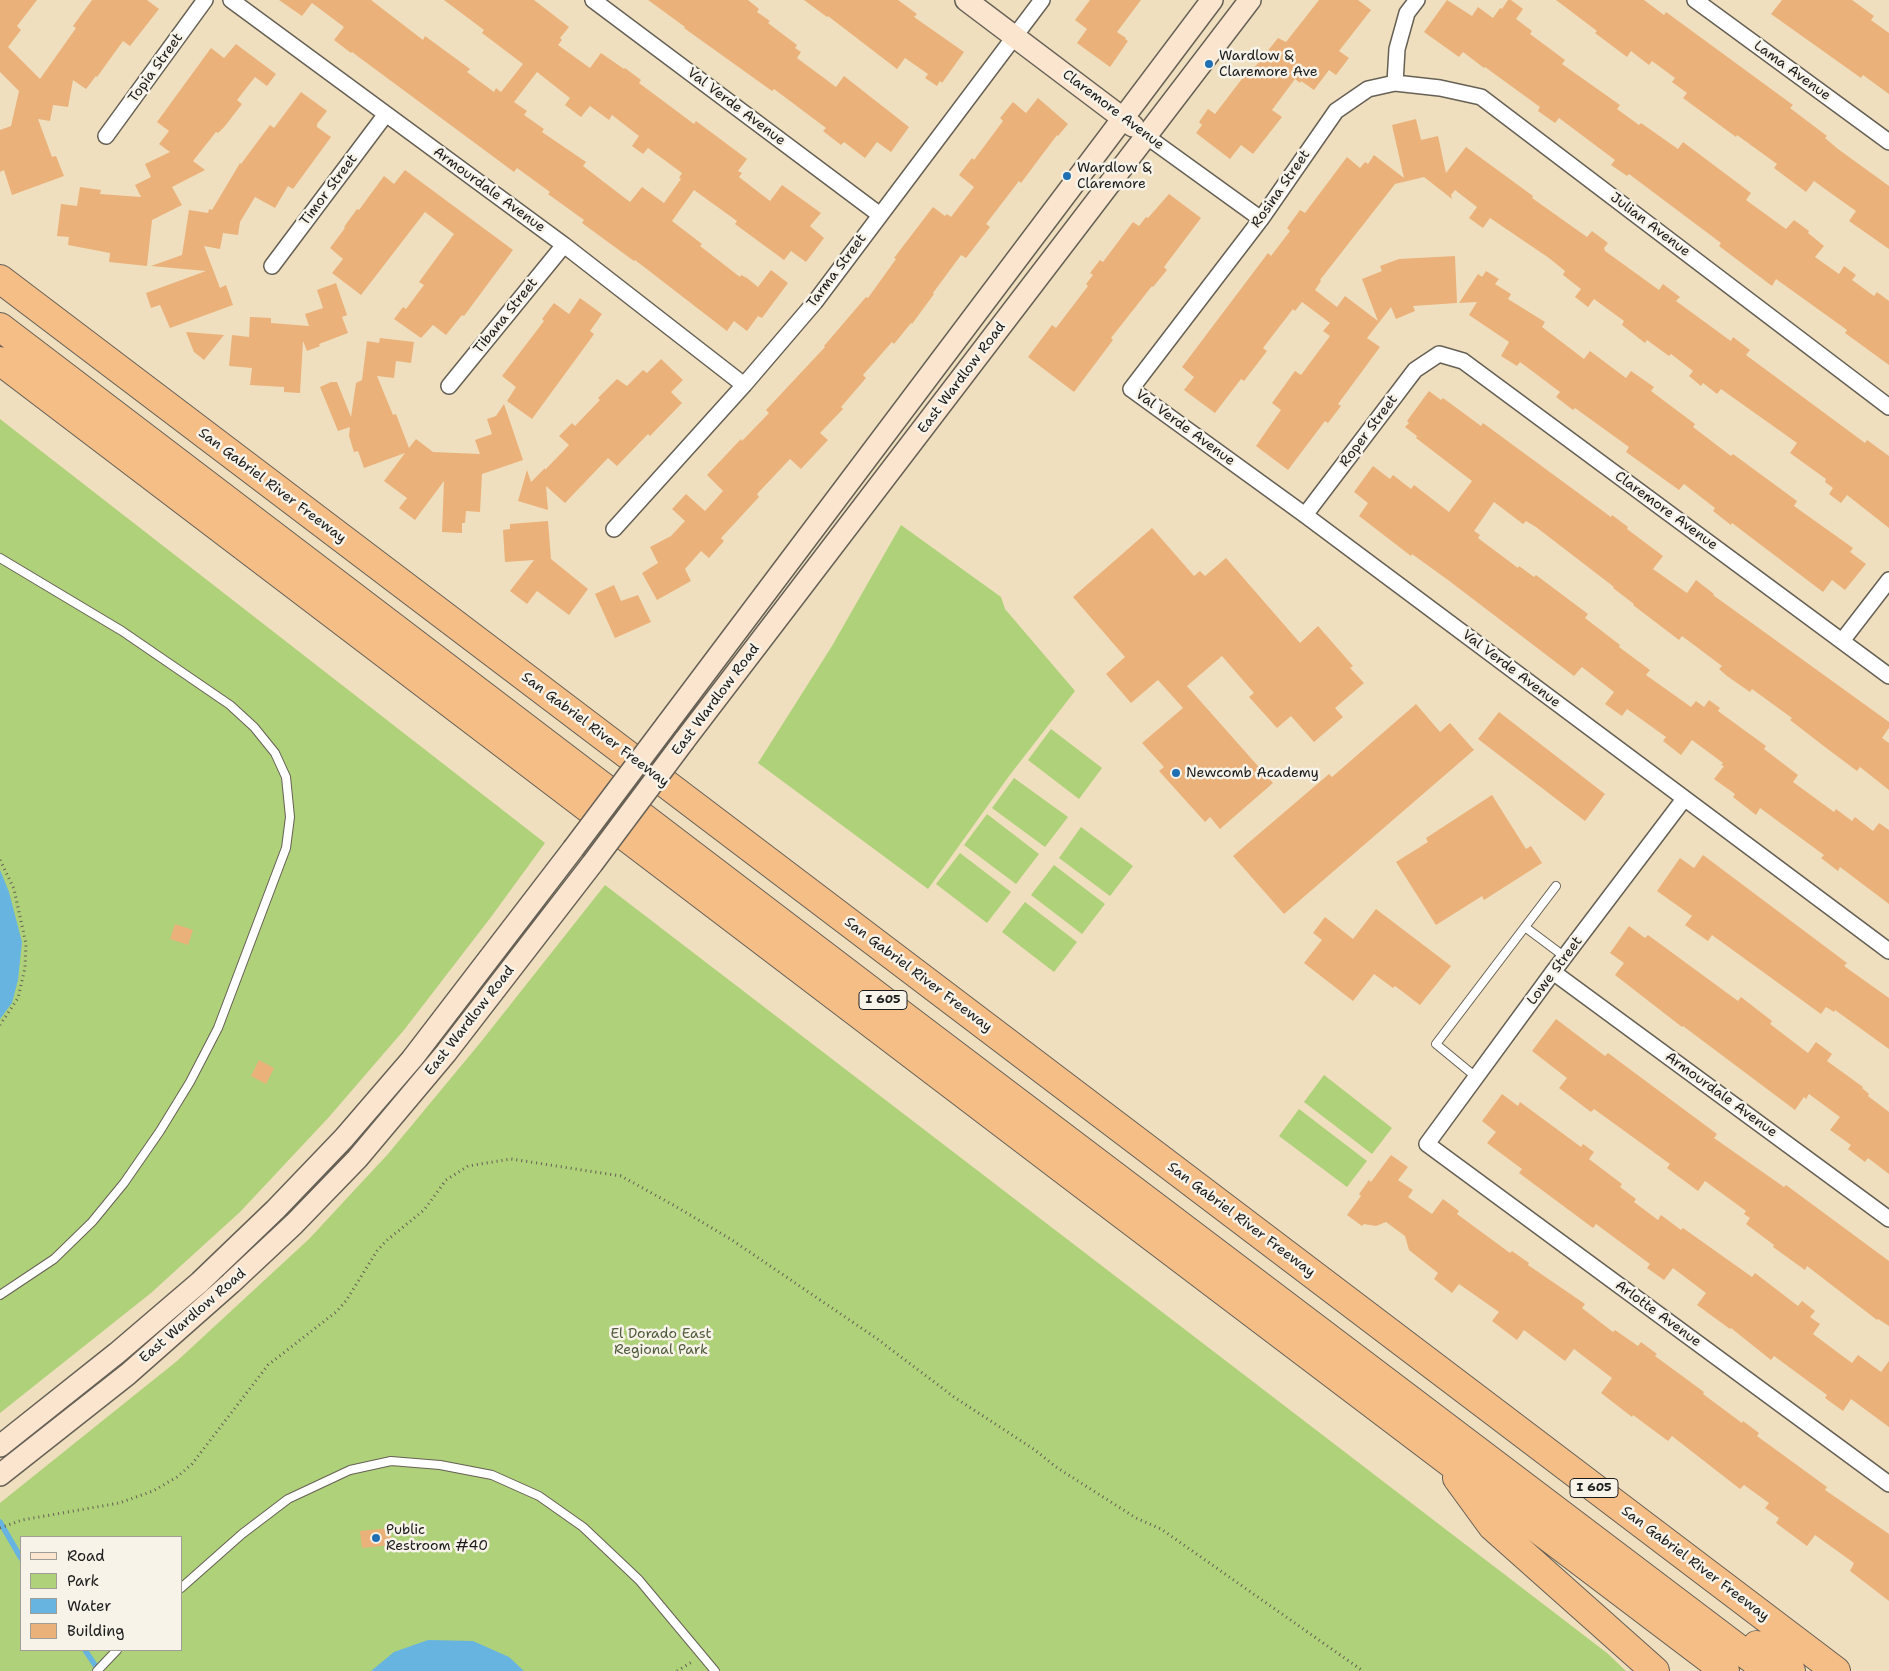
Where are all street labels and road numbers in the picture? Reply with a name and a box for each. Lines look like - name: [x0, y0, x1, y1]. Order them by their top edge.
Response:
- street label: Topia Street: [125, 30, 187, 106]
- street label: Lama Avenue: [1750, 37, 1834, 105]
- street label: Val Verde Avenue: [684, 65, 788, 149]
- street label: Claremore Avenue: [1059, 66, 1167, 154]
- street label: Armourdale Avenue: [430, 144, 548, 236]
- street label: Rosina Street: [1248, 147, 1314, 231]
- street label: Timor Street: [297, 151, 361, 229]
- street label: Julian Avenue: [1607, 189, 1693, 261]
- street label: Tarma Street: [804, 231, 870, 311]
- street label: Tibana Street: [470, 275, 542, 357]
- street label: East Wardlow Road: [915, 319, 1009, 437]
- street label: Val Verde Avenue: [1132, 386, 1238, 470]
- street label: Roper Street: [1336, 392, 1402, 470]
- street label: San Gabriel River Freeway: [195, 425, 349, 547]
- street label: Claremore Avenue: [1611, 468, 1721, 554]
- street label: Val Verde Avenue: [1459, 627, 1563, 711]
- street label: East Wardlow Road: [669, 641, 763, 759]
- street label: San Gabriel River Freeway: [518, 669, 672, 791]
- street label: San Gabriel River Freeway: [841, 914, 995, 1036]
- street label: Lowe Street: [1524, 933, 1586, 1009]
- street label: East Wardlow Road: [422, 963, 518, 1079]
- road number: I 605: [859, 990, 907, 1010]
- street label: Armourdale Avenue: [1662, 1049, 1780, 1141]
- street label: San Gabriel River Freeway: [1164, 1159, 1318, 1281]
- street label: East Wardlow Road: [136, 1265, 250, 1367]
- street label: Arlotte Avenue: [1612, 1277, 1704, 1351]
- road number: I 605: [1570, 1479, 1618, 1498]
- street label: San Gabriel River Freeway: [1618, 1503, 1772, 1625]

